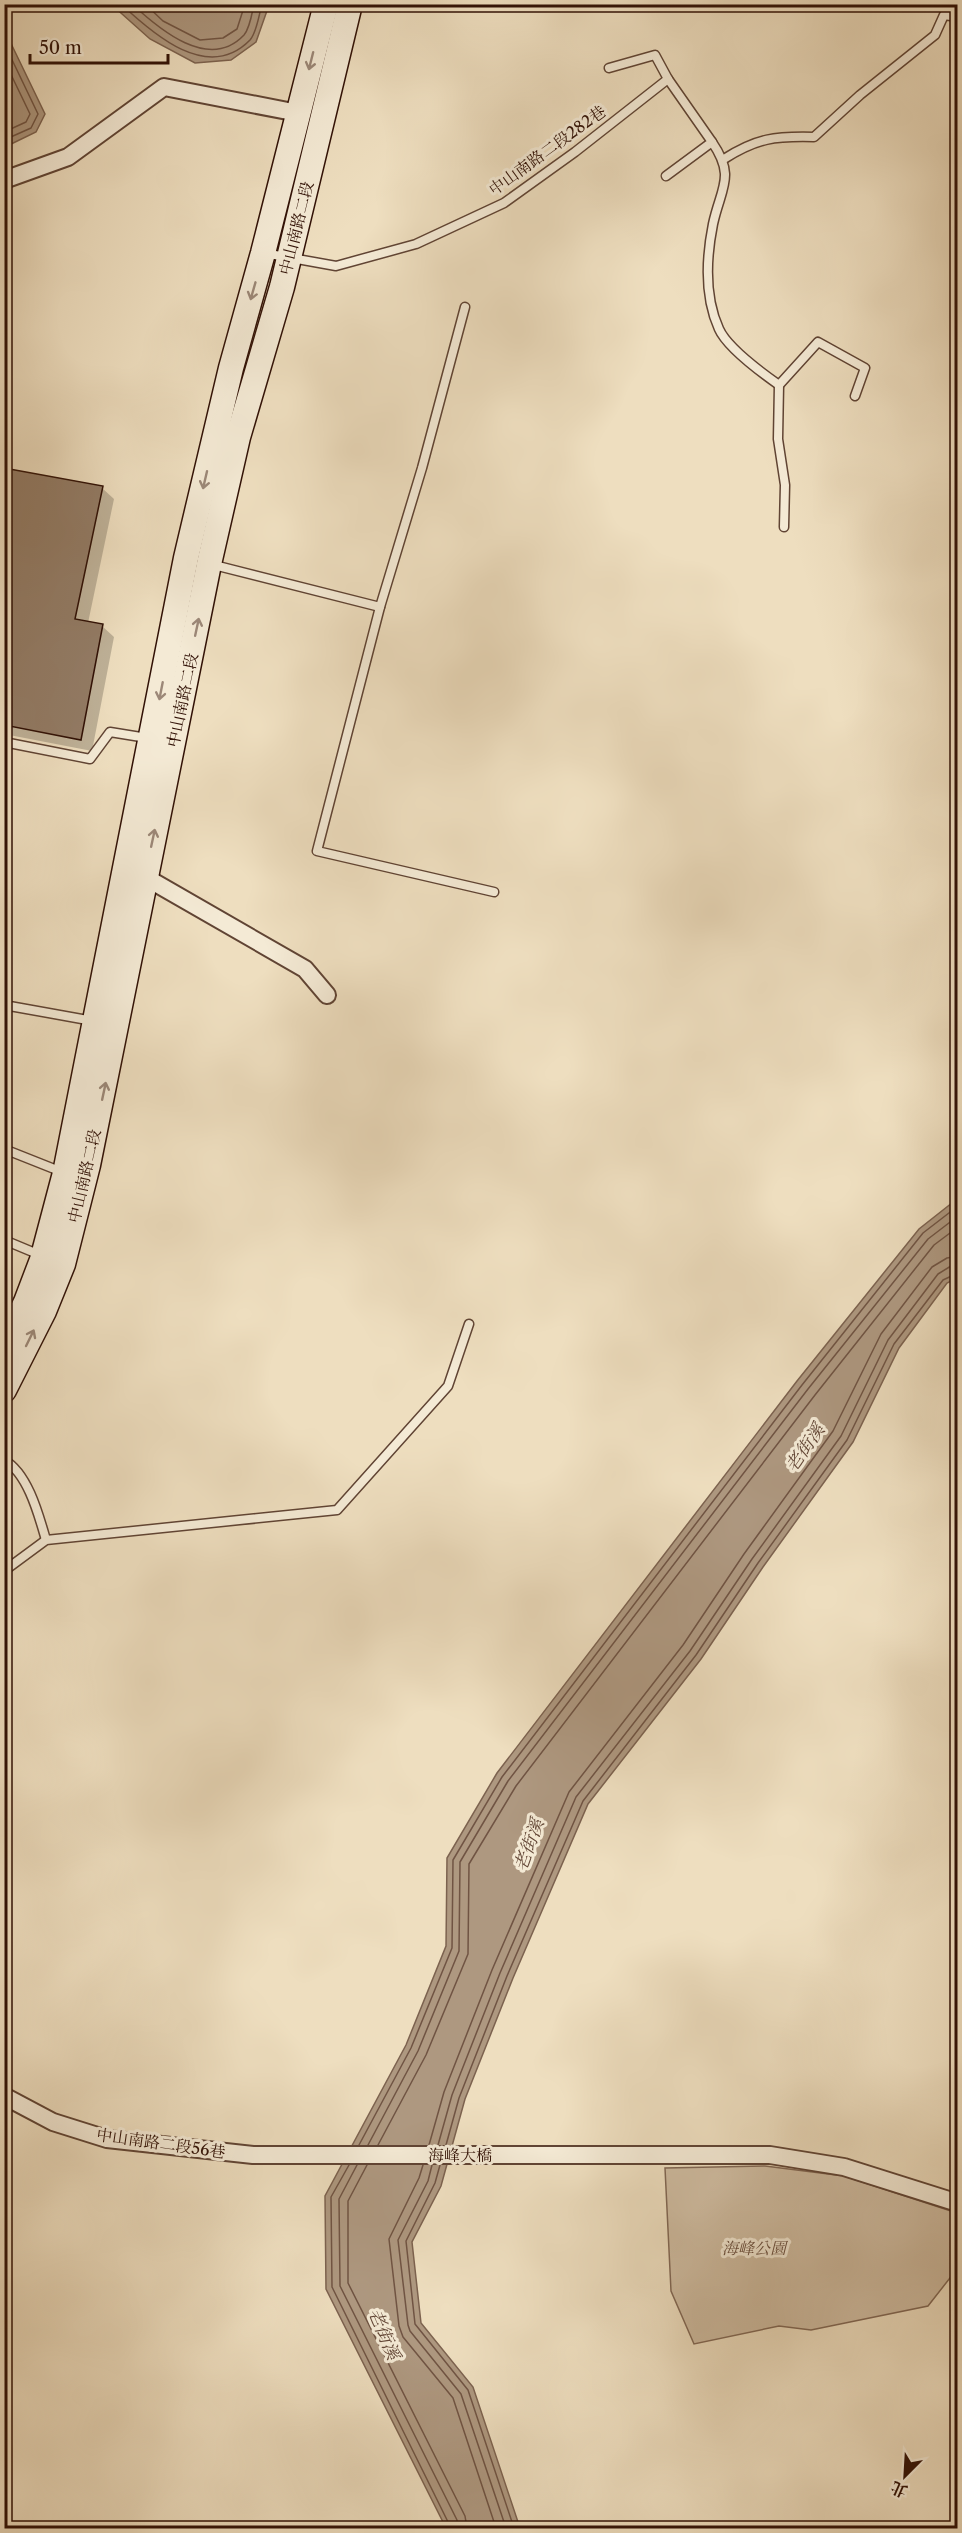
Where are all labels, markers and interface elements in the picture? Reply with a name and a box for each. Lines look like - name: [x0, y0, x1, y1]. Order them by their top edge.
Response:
- scale bar: [30, 27, 168, 65]
- text: 50 m: [39, 37, 82, 59]
- one-way arrow: [305, 51, 317, 70]
- street label: 中山南路二段282巷: [485, 101, 609, 199]
- street label: 中山南路二段: [275, 179, 317, 277]
- one-way arrow: [247, 281, 258, 300]
- one-way arrow: [198, 470, 210, 489]
- one-way arrow: [191, 617, 203, 636]
- street label: 中山南路二段: [162, 651, 202, 749]
- one-way arrow: [155, 681, 166, 701]
- one-way arrow: [148, 829, 159, 848]
- one-way arrow: [98, 1082, 110, 1101]
- street label: 中山南路二段: [63, 1127, 105, 1225]
- one-way arrow: [25, 1329, 37, 1347]
- water label: 老街溪: [781, 1418, 831, 1476]
- water label: 老街溪: [509, 1814, 549, 1874]
- street label: 中山南路二段56巷: [95, 2124, 227, 2162]
- street label: 海峰大橋: [428, 2145, 492, 2165]
- park label: 海峰公園: [722, 2238, 789, 2258]
- water label: 老街溪: [363, 2305, 405, 2365]
- north arrow: [875, 2446, 935, 2506]
- text: 北: [888, 2477, 910, 2502]

